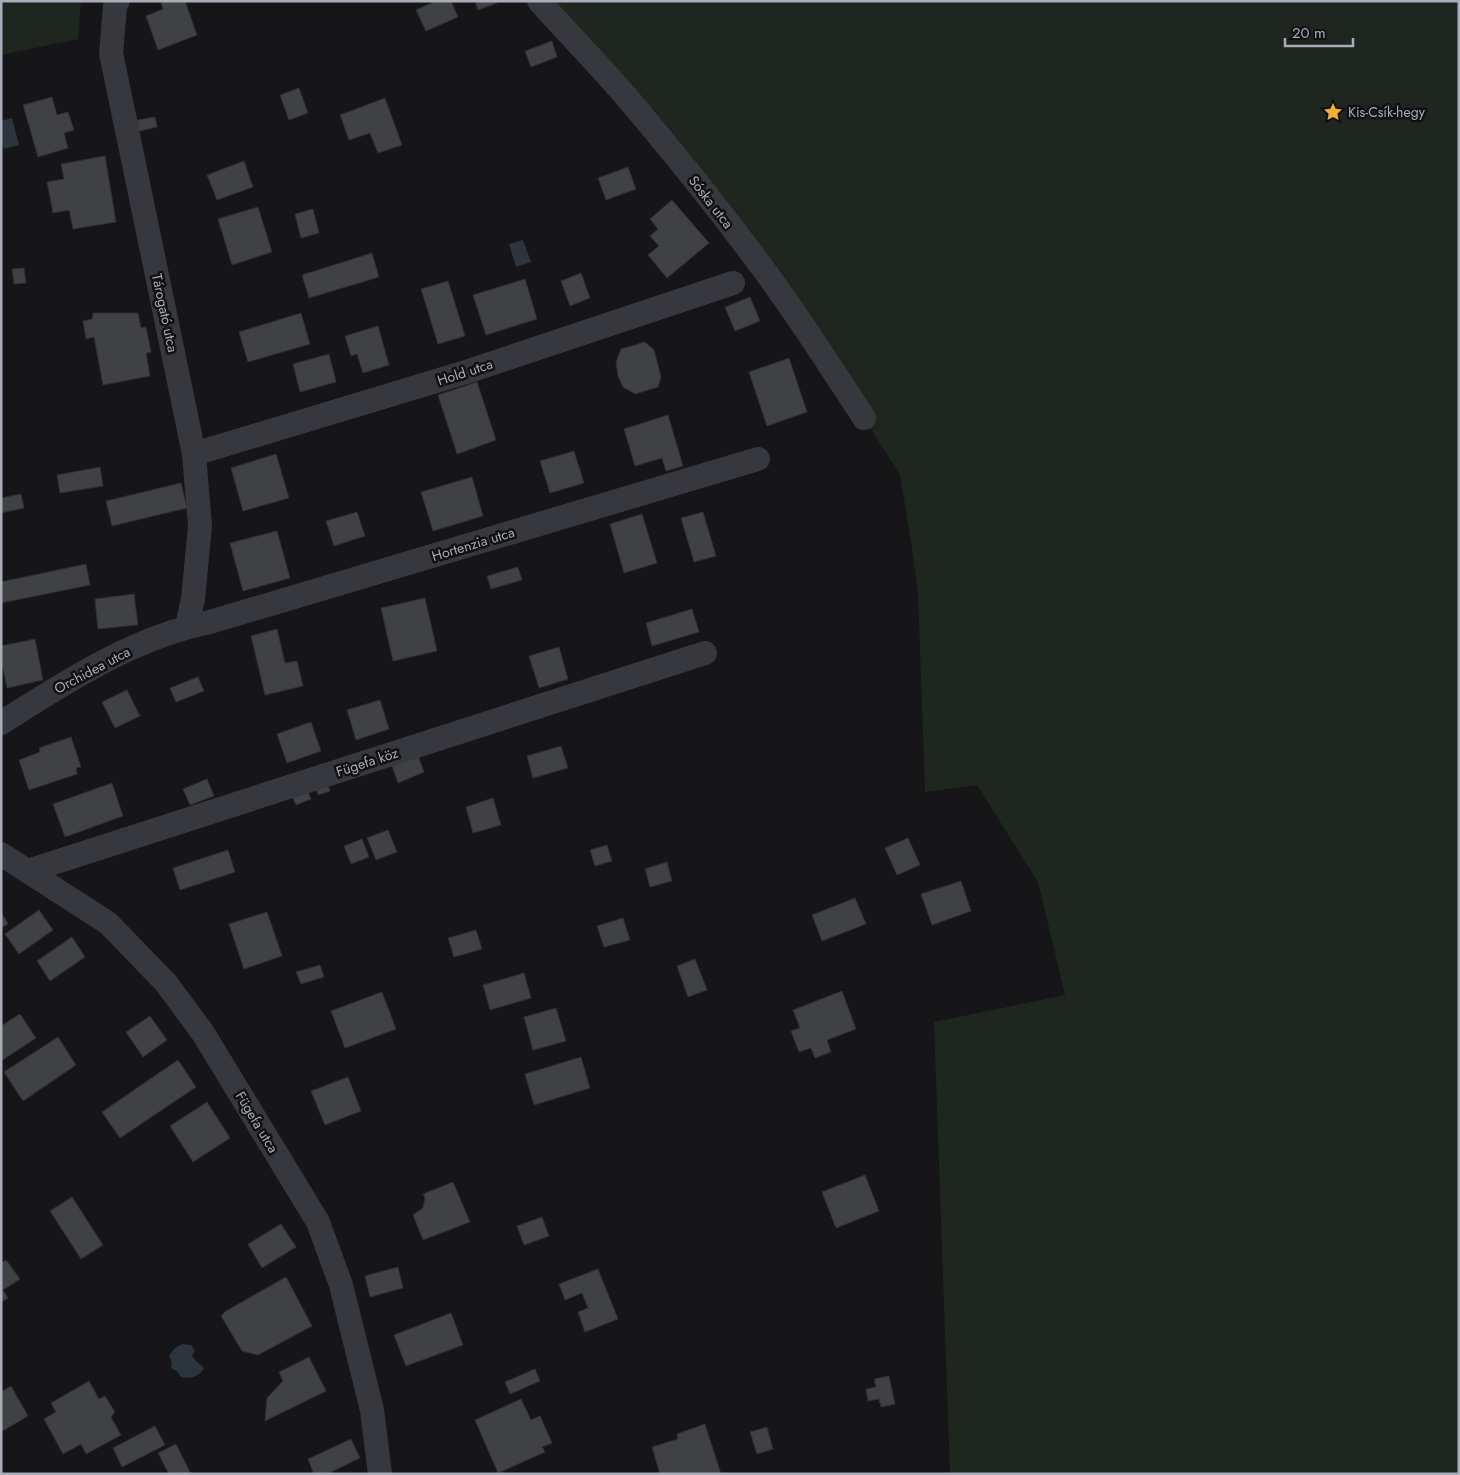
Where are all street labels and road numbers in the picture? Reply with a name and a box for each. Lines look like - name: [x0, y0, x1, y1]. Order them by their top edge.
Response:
- street label: Sóska utca: [684, 171, 738, 233]
- street label: Tárogató utca: [147, 272, 183, 354]
- street label: Hold utca: [435, 354, 495, 390]
- street label: Hortenzia utca: [429, 522, 517, 566]
- street label: Orchidea utca: [50, 642, 134, 698]
- street label: Fügefa köz: [333, 742, 401, 781]
- street label: Fügefa utca: [231, 1087, 283, 1157]

